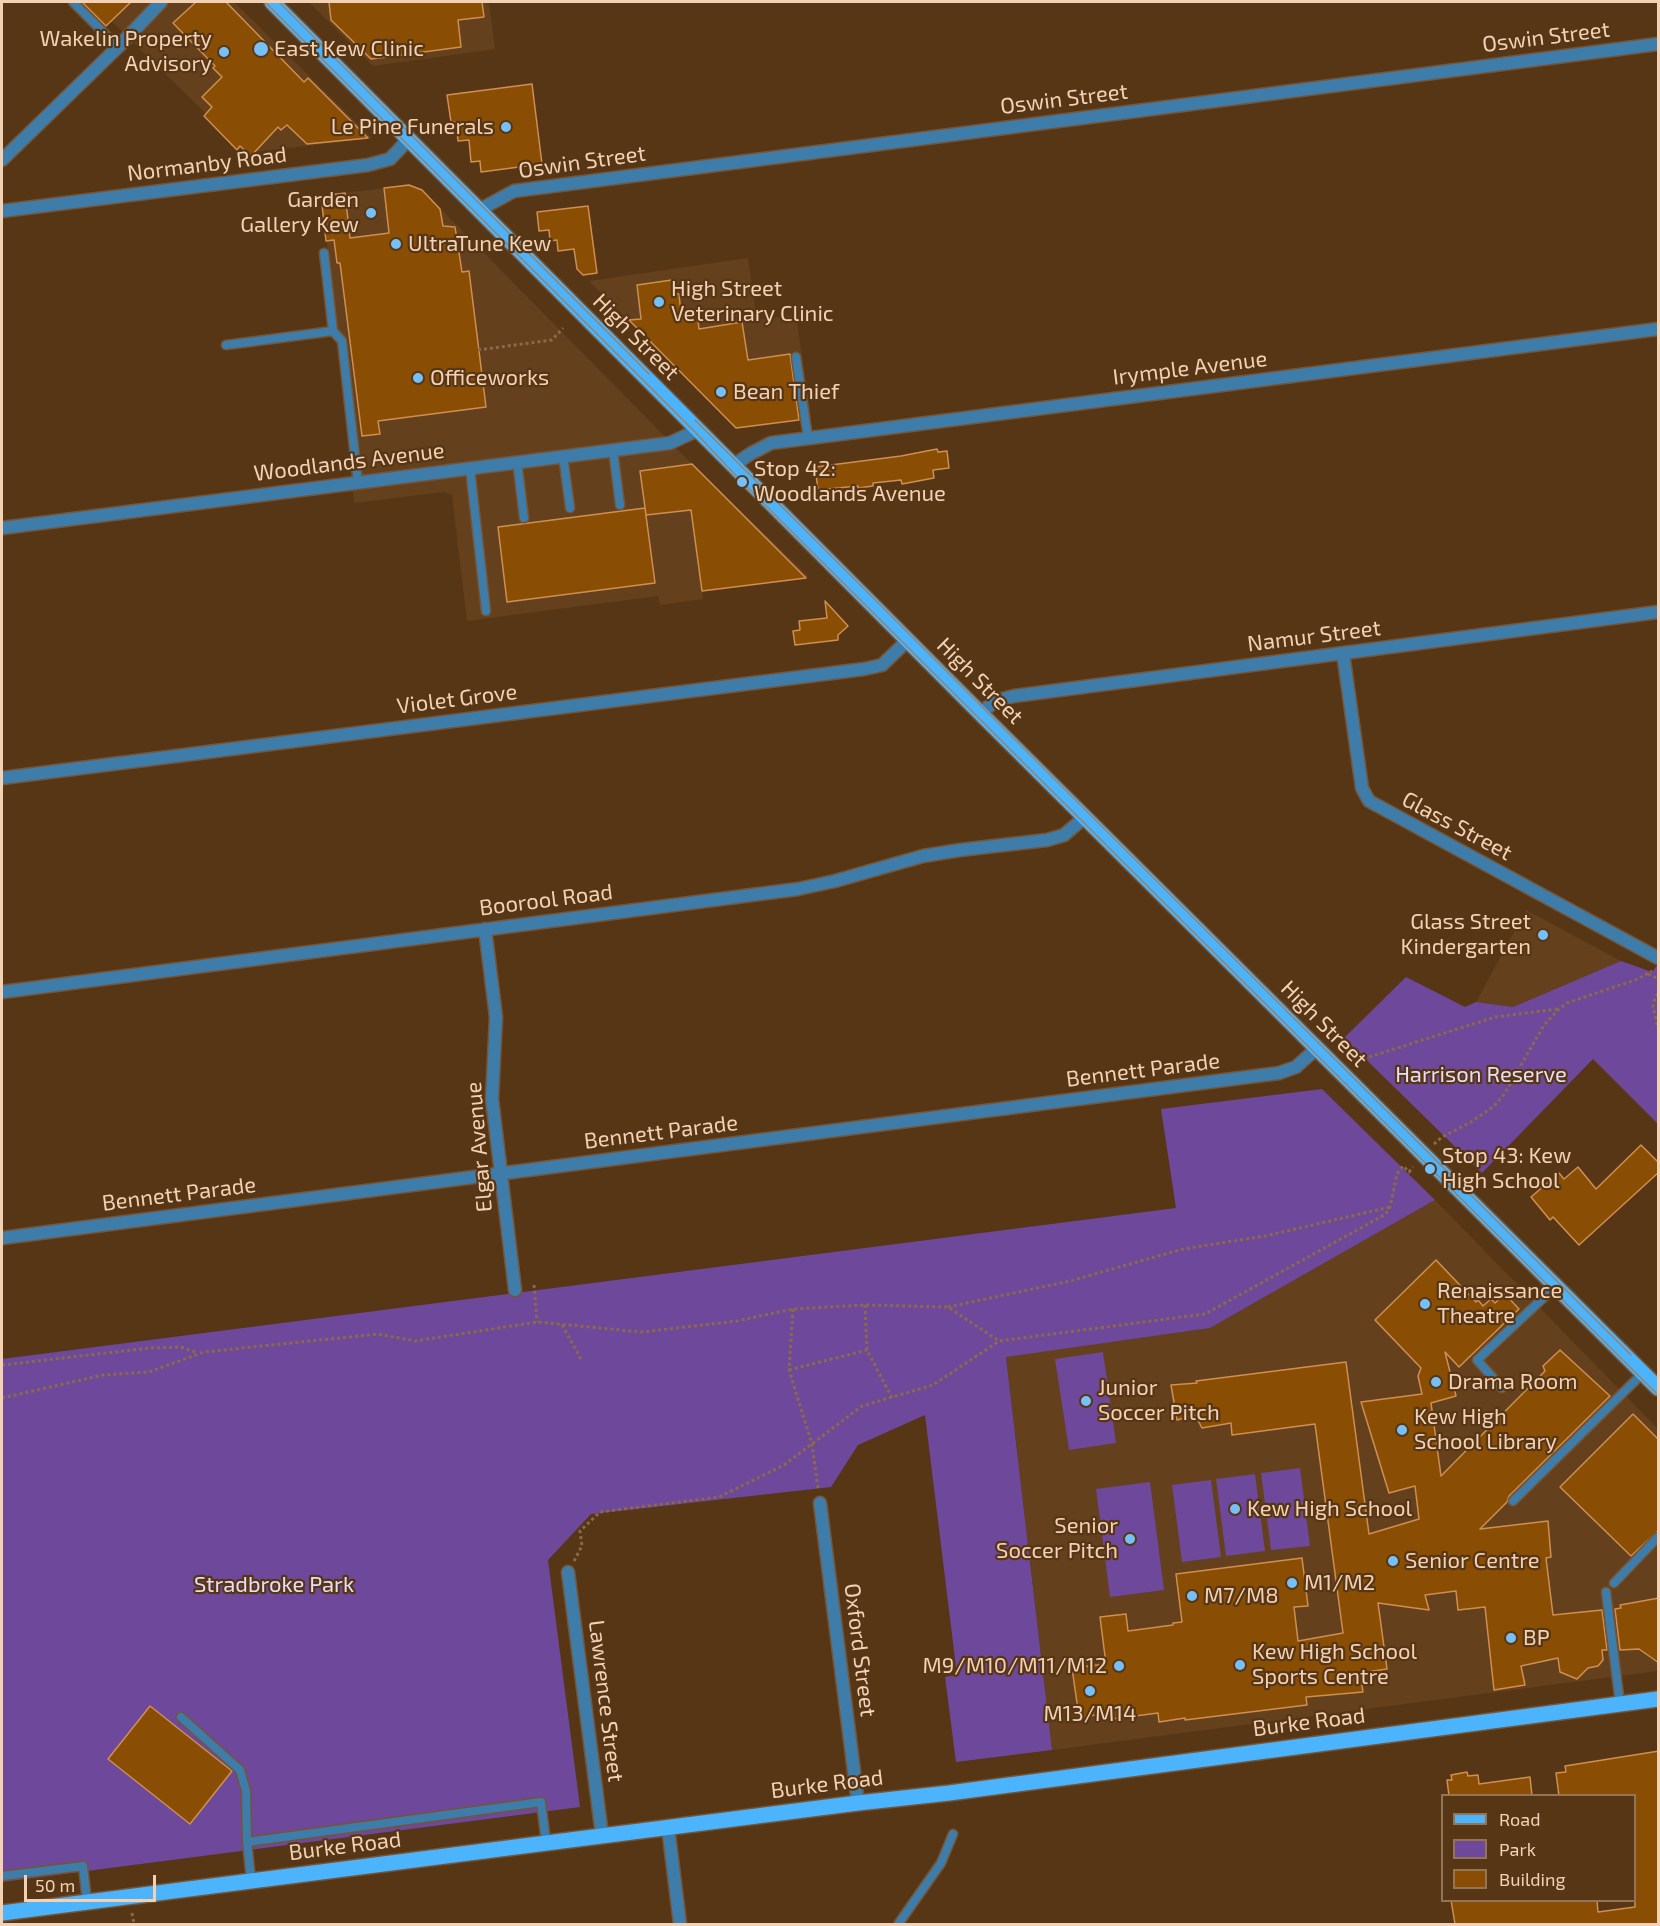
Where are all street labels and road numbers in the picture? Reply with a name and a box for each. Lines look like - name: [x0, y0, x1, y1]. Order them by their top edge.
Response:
- street label: Oswin Street: [1481, 16, 1611, 58]
- street label: Oswin Street: [999, 78, 1129, 120]
- street label: Oswin Street: [517, 140, 647, 184]
- street label: Normanby Road: [126, 141, 288, 187]
- street label: High Street: [587, 288, 685, 386]
- street label: Irymple Avenue: [1111, 345, 1269, 391]
- street label: Woodlands Avenue: [252, 437, 446, 487]
- street label: Namur Street: [1246, 615, 1382, 657]
- street label: High Street: [931, 632, 1029, 730]
- street label: Violet Grove: [395, 679, 519, 719]
- street label: Glass Street: [1397, 786, 1517, 866]
- street label: Boorool Road: [478, 879, 614, 921]
- street label: High Street: [1275, 975, 1373, 1073]
- street label: Bennett Parade: [1065, 1047, 1221, 1093]
- street label: Elgar Avenue: [460, 1081, 498, 1213]
- street label: Bennett Parade: [583, 1109, 739, 1155]
- street label: Bennett Parade: [101, 1171, 257, 1217]
- street label: Oxford Street: [839, 1582, 881, 1718]
- street label: Lawrence Street: [583, 1618, 629, 1784]
- street label: Burke Road: [1251, 1702, 1367, 1742]
- street label: Burke Road: [769, 1764, 885, 1804]
- street label: Burke Road: [287, 1826, 403, 1866]

